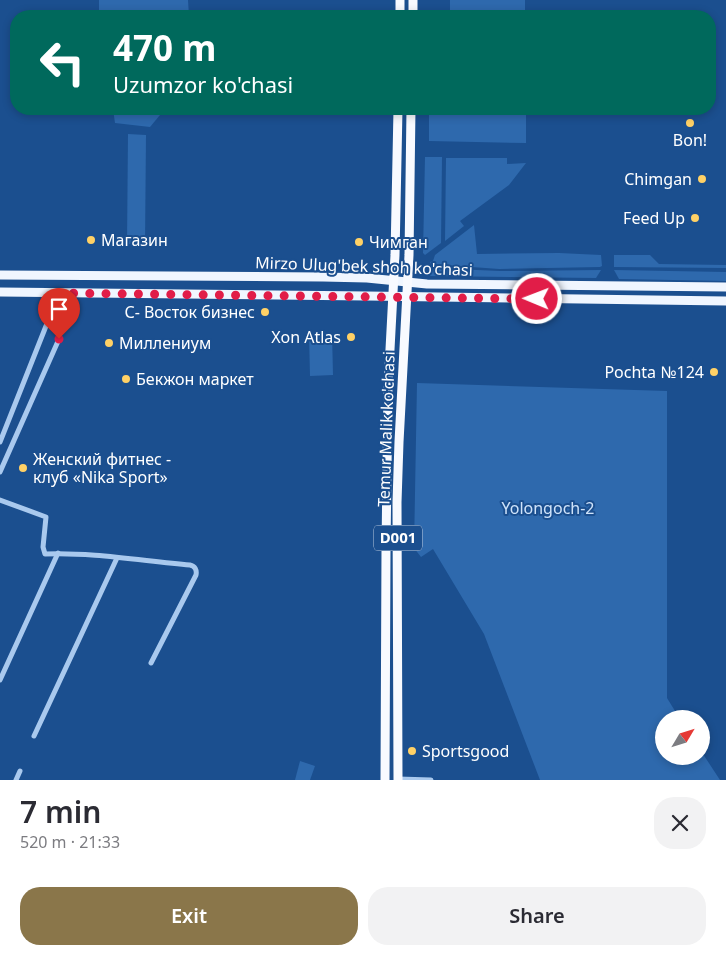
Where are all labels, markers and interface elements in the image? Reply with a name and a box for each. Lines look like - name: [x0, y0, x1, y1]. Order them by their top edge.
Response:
- text: 470 m: [113, 24, 216, 71]
- icon: left: [30, 30, 95, 95]
- text: Uzumzor ko'chasi: [113, 69, 293, 99]
- marker: Bon!: [684, 117, 696, 129]
- place label: Bon!: [673, 129, 707, 151]
- place label: Chimgan: [624, 168, 692, 190]
- marker: Chimgan: [696, 173, 708, 185]
- place label: Feed Up: [623, 207, 685, 229]
- marker: Feed Up: [689, 212, 701, 224]
- place label: Магазин: [101, 229, 168, 251]
- place label: Чимган: [369, 231, 428, 253]
- marker: Магазин: [85, 234, 97, 246]
- marker: Чимган: [353, 236, 365, 248]
- street label: Mirzo Ulug'bek shoh ko'chasi: [255, 251, 473, 281]
- position arrow: [510, 272, 562, 324]
- pin: [38, 288, 80, 339]
- icon: arrive: [45, 295, 73, 323]
- place label: С- Восток бизнес: [124, 301, 255, 323]
- marker: С- Восток бизнес: [259, 306, 271, 318]
- place label: Xon Atlas: [271, 326, 341, 348]
- marker: Xon Atlas: [345, 331, 357, 343]
- place label: Миллениум: [119, 332, 211, 354]
- marker: Миллениум: [103, 337, 115, 349]
- street label: Temur Malik ko'chasi: [372, 351, 400, 507]
- place label: Pochta №124: [604, 361, 704, 383]
- marker: Pochta №124: [708, 366, 720, 378]
- place label: Бекжон маркет: [136, 368, 254, 390]
- marker: Бекжон маркет: [120, 373, 132, 385]
- place label: Женский фитнес - клуб «Nika Sport»: [33, 448, 171, 488]
- marker: Женский фитнес - клуб «Nika Sport»: [17, 462, 29, 474]
- park label: Yolongoch-2: [501, 497, 595, 519]
- road number: D001: [374, 526, 422, 550]
- north arrow: [655, 710, 710, 765]
- map controls: [655, 710, 710, 765]
- place label: Sportsgood: [422, 740, 509, 762]
- marker: Sportsgood: [406, 745, 418, 757]
- text: 7 min: [20, 791, 101, 832]
- button: close: [654, 797, 706, 849]
- text: 520 m · 21:33: [20, 831, 120, 853]
- button: Exit: [20, 887, 358, 945]
- button: Share: [368, 887, 706, 945]

